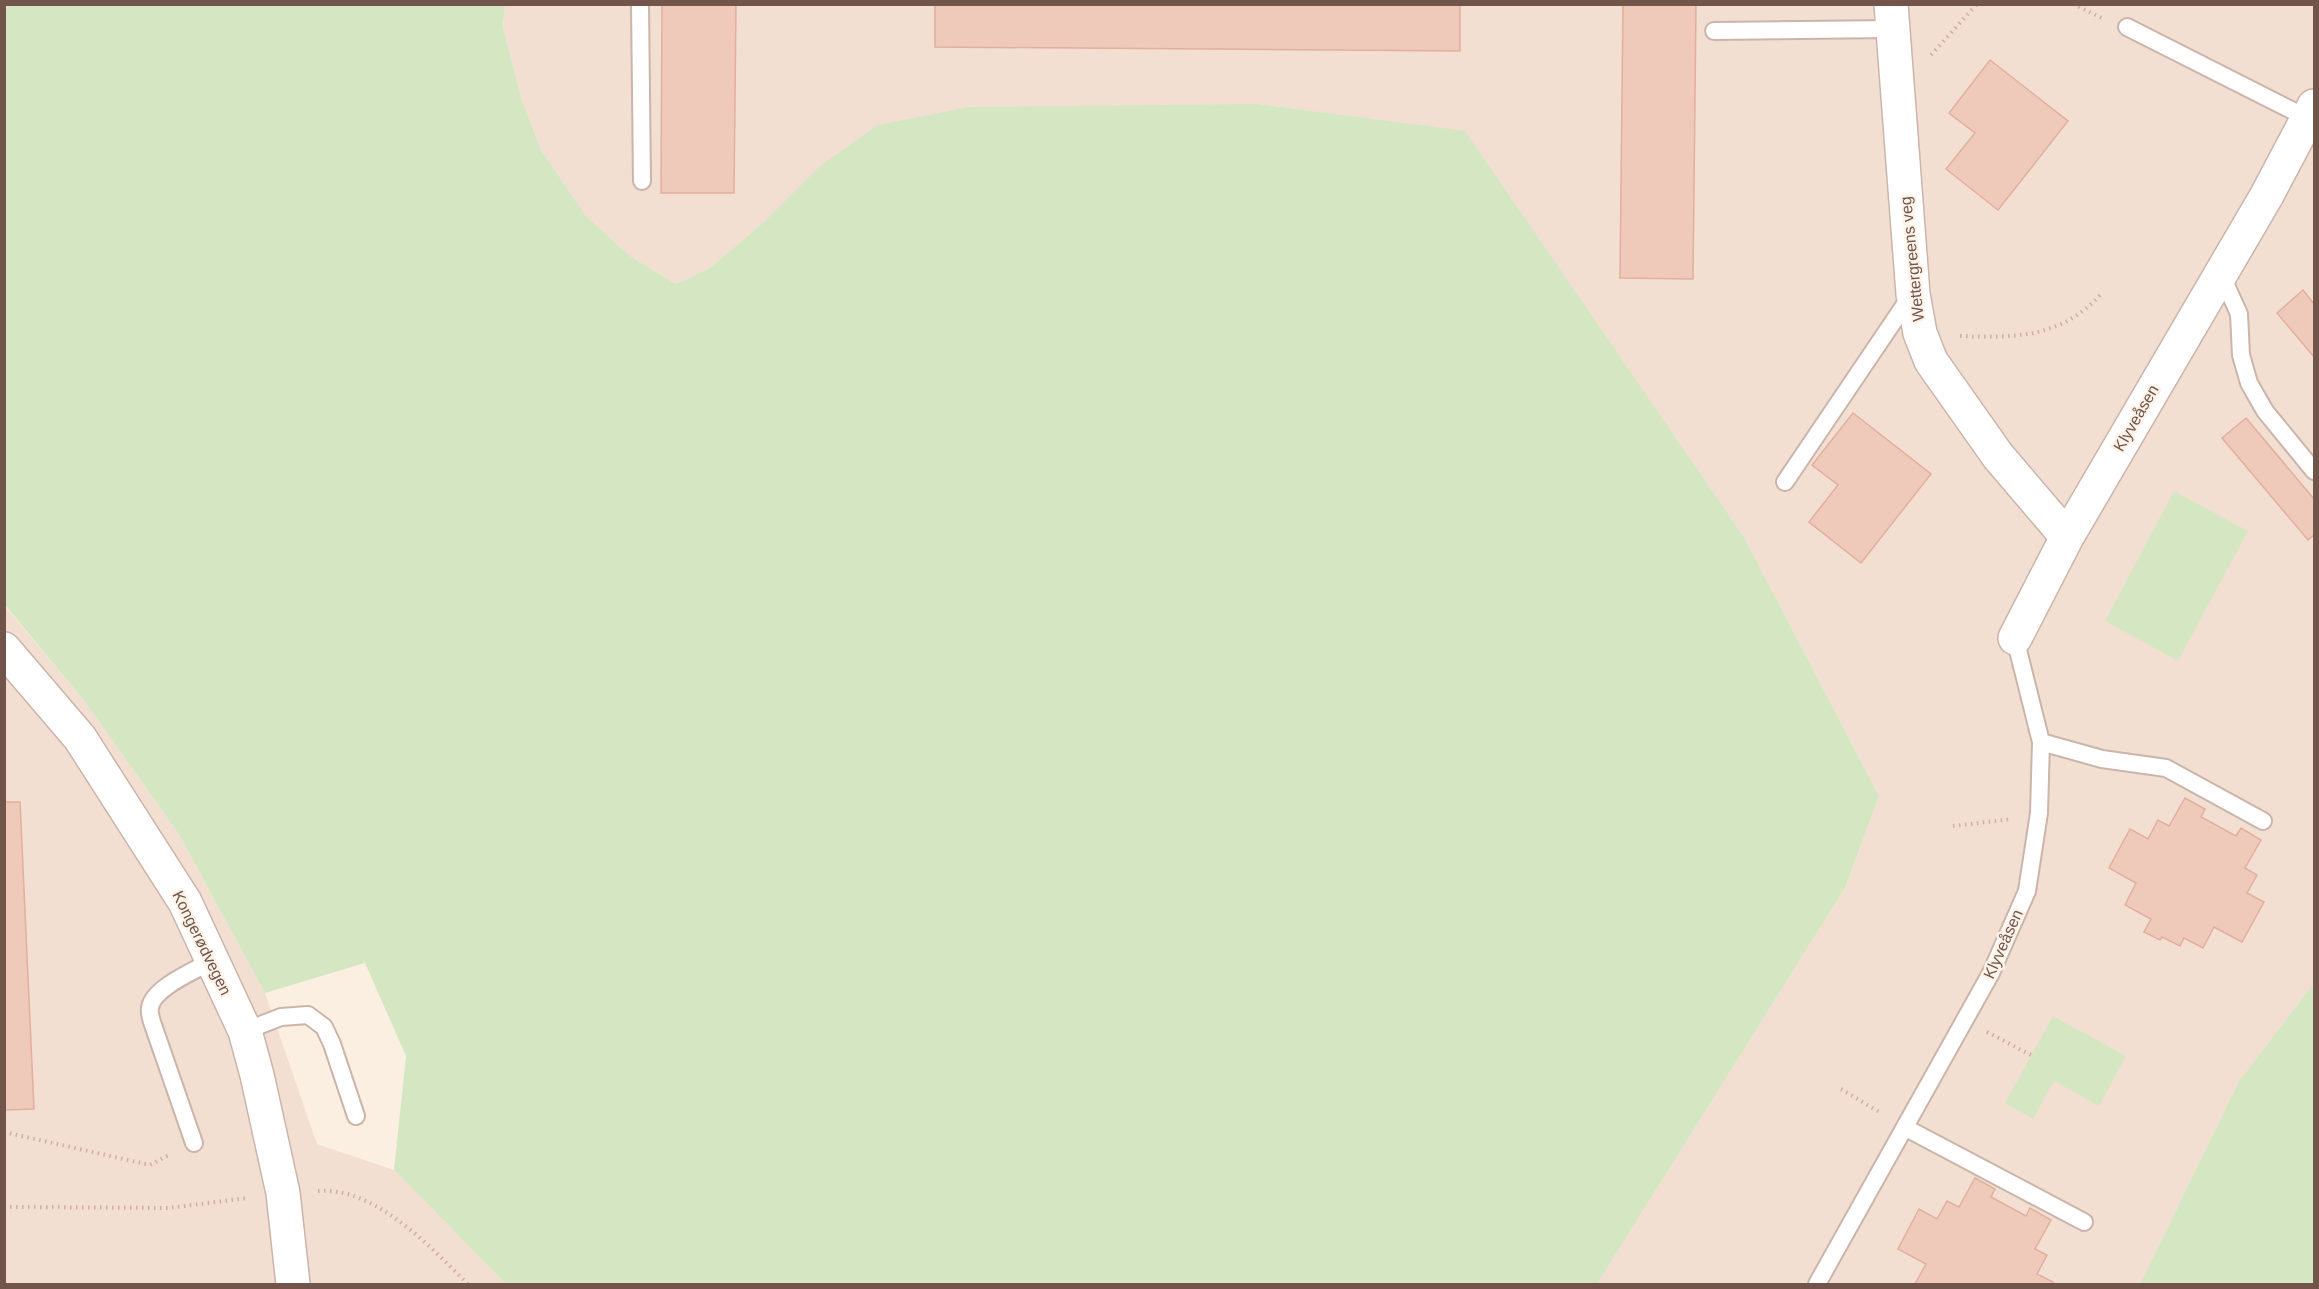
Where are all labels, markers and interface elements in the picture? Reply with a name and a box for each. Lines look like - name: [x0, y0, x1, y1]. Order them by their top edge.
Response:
- street label: Wettergreens veg: [1897, 195, 1927, 323]
- street label: Klyveåsen: [2110, 382, 2162, 454]
- street label: Kongerødvegen: [169, 888, 235, 998]
- street label: Klyveåsen: [1980, 907, 2026, 981]

